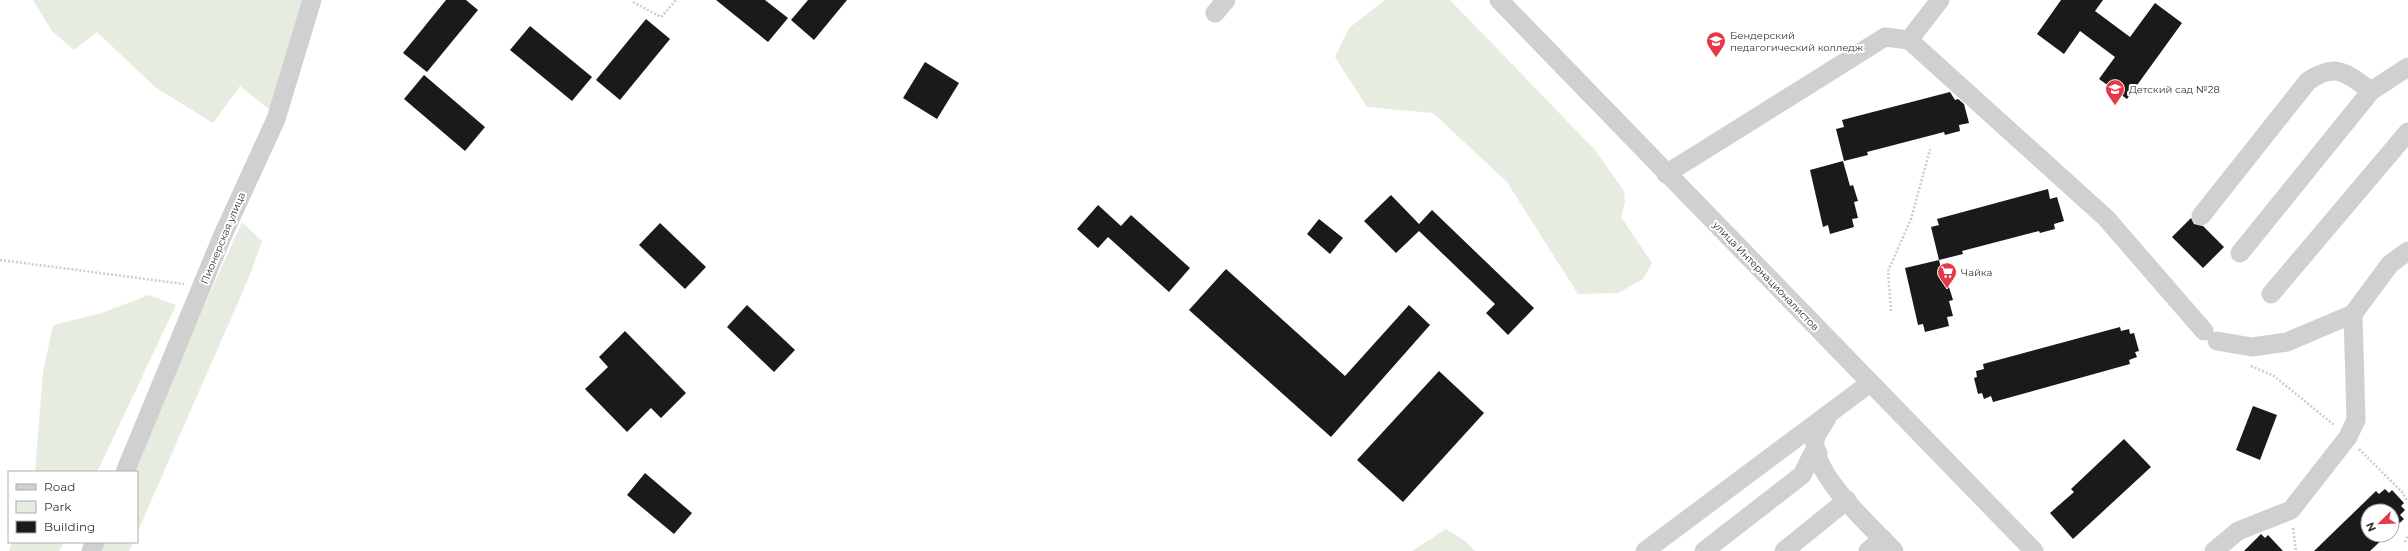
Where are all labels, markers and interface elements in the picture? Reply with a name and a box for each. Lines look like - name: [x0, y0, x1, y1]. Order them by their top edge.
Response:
- place label: Бендерский педагогический колледж: [1730, 29, 1864, 54]
- school or university icon: Бендерский педагогический колледж: [1705, 30, 1727, 58]
- school or university icon: Детский сад №28: [2104, 78, 2126, 106]
- place label: Детский сад №28: [2129, 83, 2220, 96]
- street label: Пионерская улица: [198, 190, 248, 286]
- street label: улица Интернационалистов: [1709, 218, 1822, 333]
- supermarket icon: Чайка: [1936, 261, 1958, 289]
- place label: Чайка: [1961, 266, 1992, 279]
- legend: [8, 471, 138, 543]
- text: Road: [44, 479, 75, 494]
- text: Park: [44, 499, 72, 514]
- north arrow: [2360, 503, 2400, 543]
- text: Building: [44, 519, 95, 534]
- text: N: [2363, 520, 2379, 534]

